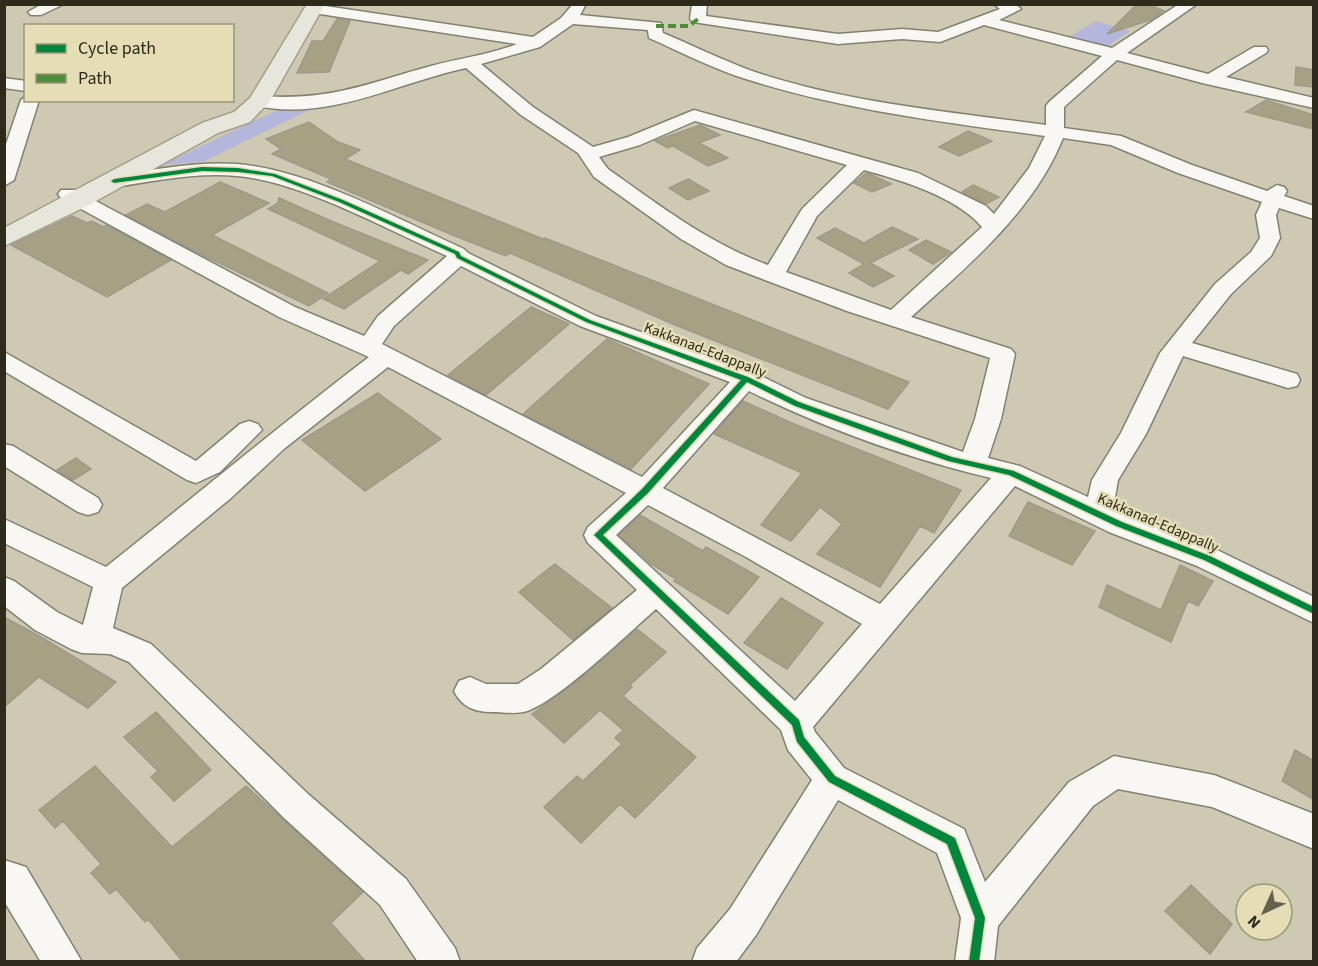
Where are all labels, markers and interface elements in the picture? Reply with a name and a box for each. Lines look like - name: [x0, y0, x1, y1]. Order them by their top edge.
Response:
- legend: [24, 24, 234, 102]
- text: Cycle path: [78, 36, 156, 61]
- text: Path: [78, 66, 112, 91]
- street label: Kakkanad-Edappally: [641, 317, 769, 383]
- street label: Kakkanad-Edappally: [1094, 488, 1222, 558]
- north arrow: [1234, 882, 1294, 942]
- text: N: [1243, 910, 1266, 933]

